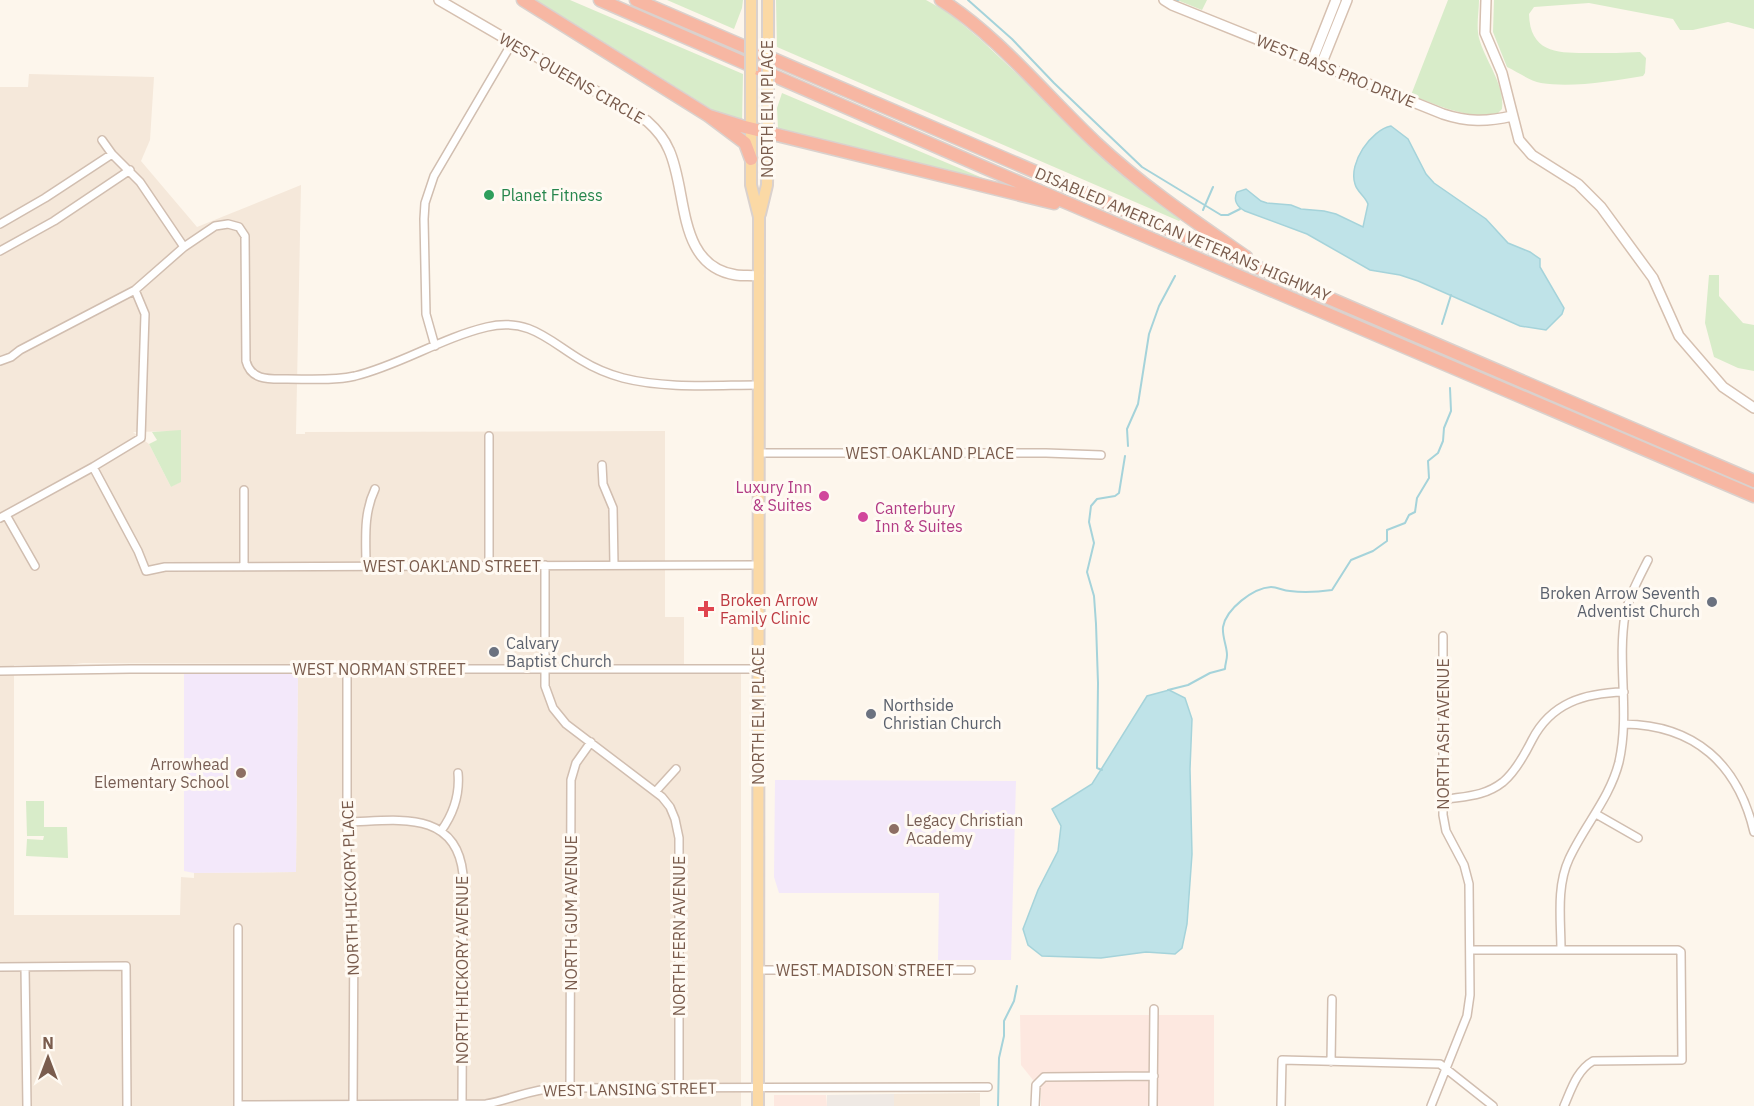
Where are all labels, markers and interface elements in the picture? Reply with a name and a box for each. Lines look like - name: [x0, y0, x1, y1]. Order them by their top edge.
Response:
- street label: WEST QUEENS CIRCLE: [496, 28, 648, 128]
- street label: WEST BASS PRO DRIVE: [1254, 30, 1418, 112]
- street label: NORTH ELM PLACE: [757, 40, 777, 178]
- street label: DISABLED AMERICAN VETERANS HIGHWAY: [1032, 162, 1334, 306]
- place label: Planet Fitness: [501, 185, 603, 205]
- marker: Planet Fitness: [482, 188, 496, 202]
- street label: WEST OAKLAND PLACE: [846, 443, 1014, 463]
- place label: Luxury Inn & Suites: [735, 477, 812, 515]
- marker: Luxury Inn & Suites: [817, 489, 831, 503]
- place label: Canterbury Inn & Suites: [875, 498, 963, 536]
- marker: Canterbury Inn & Suites: [856, 510, 870, 524]
- street label: WEST OAKLAND STREET: [363, 556, 541, 576]
- place label: Broken Arrow Seventh Adventist Church: [1540, 583, 1700, 621]
- place label: Broken Arrow Family Clinic: [720, 590, 818, 628]
- marker: Broken Arrow Seventh Adventist Church: [1705, 595, 1719, 609]
- marker: Broken Arrow Family Clinic: [697, 600, 715, 618]
- place label: Calvary Baptist Church: [506, 633, 612, 671]
- marker: Calvary Baptist Church: [487, 645, 501, 659]
- street label: NORTH ELM PLACE: [748, 647, 768, 785]
- street label: NORTH ASH AVENUE: [1433, 658, 1453, 810]
- street label: WEST NORMAN STREET: [292, 659, 466, 679]
- place label: Northside Christian Church: [883, 695, 1002, 733]
- marker: Northside Christian Church: [864, 707, 878, 721]
- place label: Arrowhead Elementary School: [94, 754, 229, 792]
- marker: Arrowhead Elementary School: [234, 766, 248, 780]
- street label: NORTH HICKORY PLACE: [337, 800, 363, 976]
- place label: Legacy Christian Academy: [906, 810, 1023, 848]
- marker: Legacy Christian Academy: [887, 822, 901, 836]
- street label: NORTH GUM AVENUE: [561, 835, 581, 991]
- street label: NORTH FERN AVENUE: [669, 856, 689, 1016]
- street label: NORTH HICKORY AVENUE: [452, 876, 472, 1064]
- street label: WEST MADISON STREET: [776, 960, 954, 980]
- north arrow: [18, 1028, 78, 1088]
- text: N: [42, 1033, 54, 1053]
- street label: WEST LANSING STREET: [543, 1077, 717, 1101]

